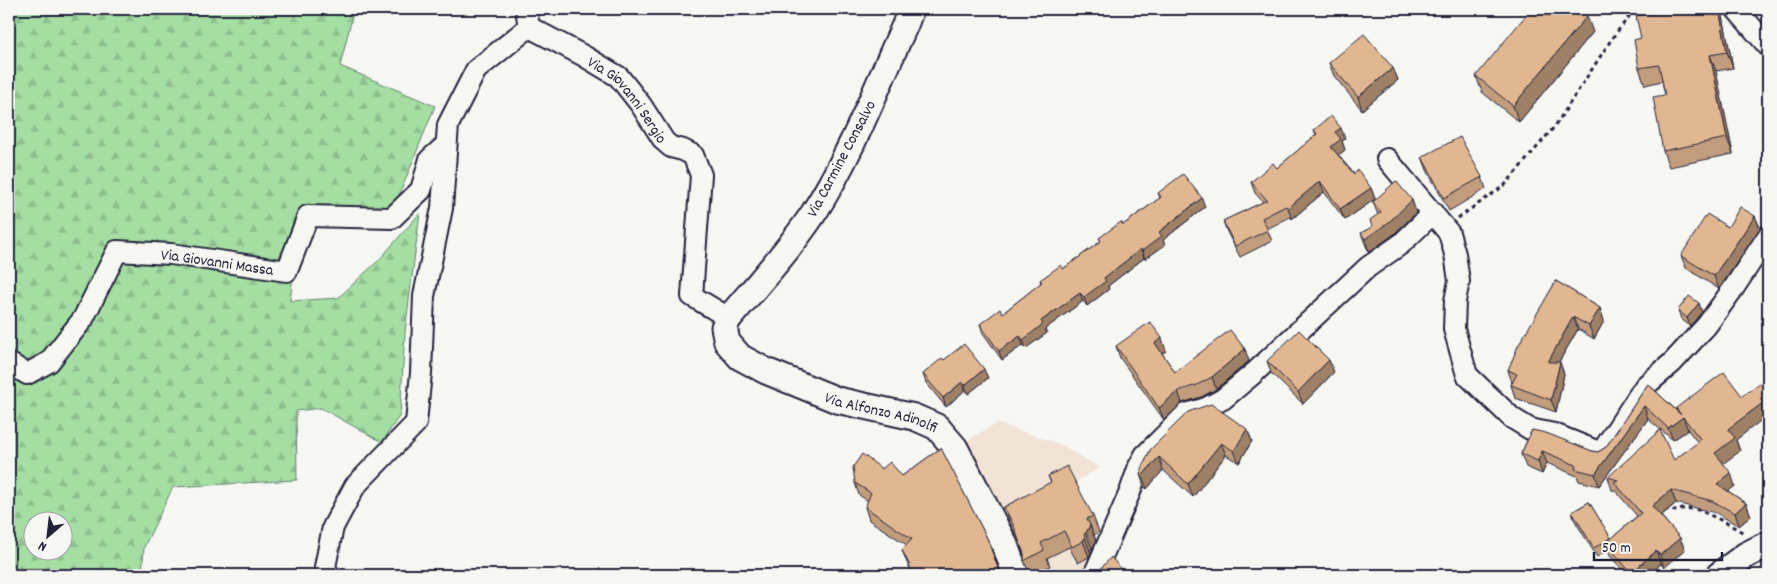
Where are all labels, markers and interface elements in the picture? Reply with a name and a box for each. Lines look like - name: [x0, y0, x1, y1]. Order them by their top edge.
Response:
- street label: Via Giovanni Sergio: [582, 52, 672, 149]
- street label: Via Carmine Consalvo: [802, 97, 883, 222]
- street label: Via Giovanni Massa: [160, 244, 275, 283]
- street label: Via Alfonzo Adinolfi: [820, 387, 941, 440]
- north arrow: [22, 512, 72, 562]
- scale bar: [1594, 529, 1722, 561]
- text: N: [35, 535, 51, 556]
- text: 50 m: [1602, 538, 1631, 560]

